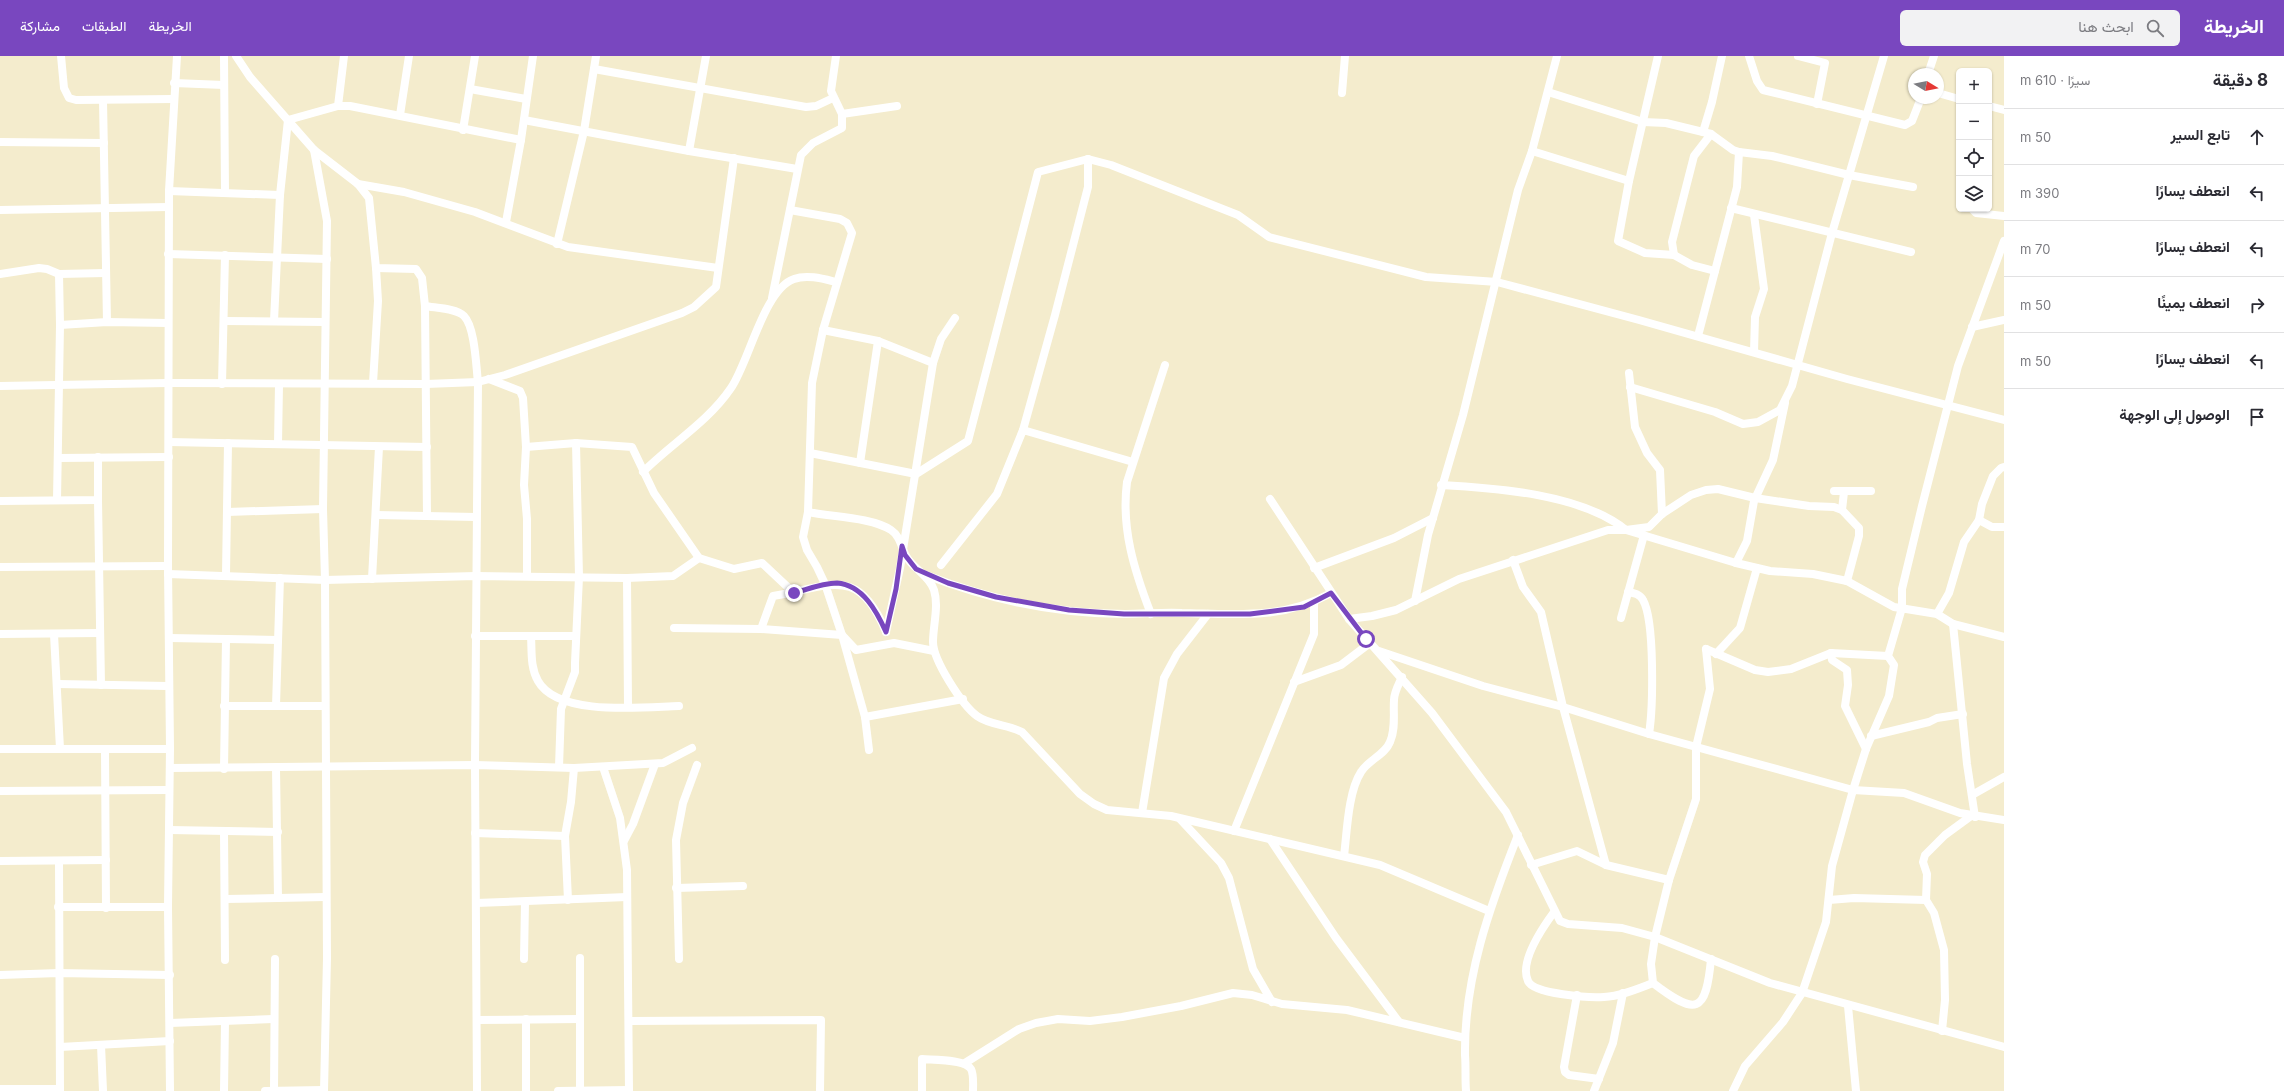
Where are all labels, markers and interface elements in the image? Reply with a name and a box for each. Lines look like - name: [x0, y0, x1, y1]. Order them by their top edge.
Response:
- search box: [1900, 10, 2180, 46]
- text: الخريطة: [2204, 15, 2264, 38]
- text: مشاركة: [20, 17, 60, 34]
- text: الطبقات: [82, 17, 126, 34]
- text: الخريطة: [148, 17, 192, 34]
- text: ابحث هنا: [2078, 17, 2134, 36]
- icon: search: [2144, 17, 2166, 39]
- north arrow: [1908, 68, 1944, 104]
- map controls: [1956, 68, 1992, 212]
- button: +: [1956, 68, 1992, 104]
- text: 8 دقيقة: [2213, 70, 2268, 90]
- text: سيرًا · 610 m: [2020, 72, 2090, 88]
- button: −: [1956, 104, 1992, 140]
- text: تابع السير: [2171, 125, 2230, 144]
- icon: ahead: [2246, 126, 2268, 148]
- text: 50 m: [2020, 129, 2051, 145]
- button: locate: [1956, 140, 1992, 176]
- button: layers: [1956, 176, 1992, 212]
- text: انعطف يسارًا: [2155, 181, 2230, 200]
- icon: left: [2246, 182, 2268, 204]
- text: 390 m: [2020, 185, 2059, 201]
- text: انعطف يسارًا: [2155, 237, 2230, 256]
- icon: left: [2246, 238, 2268, 260]
- text: 70 m: [2020, 241, 2050, 257]
- text: انعطف يمينًا: [2157, 293, 2230, 312]
- icon: right: [2246, 294, 2268, 316]
- text: 50 m: [2020, 297, 2051, 313]
- text: انعطف يسارًا: [2155, 349, 2230, 368]
- icon: left: [2246, 350, 2268, 372]
- text: 50 m: [2020, 353, 2051, 369]
- text: الوصول إلى الوجهة: [2119, 405, 2230, 424]
- icon: arrive: [2246, 406, 2268, 428]
- route end: [785, 584, 803, 602]
- route start: [1357, 630, 1375, 648]

